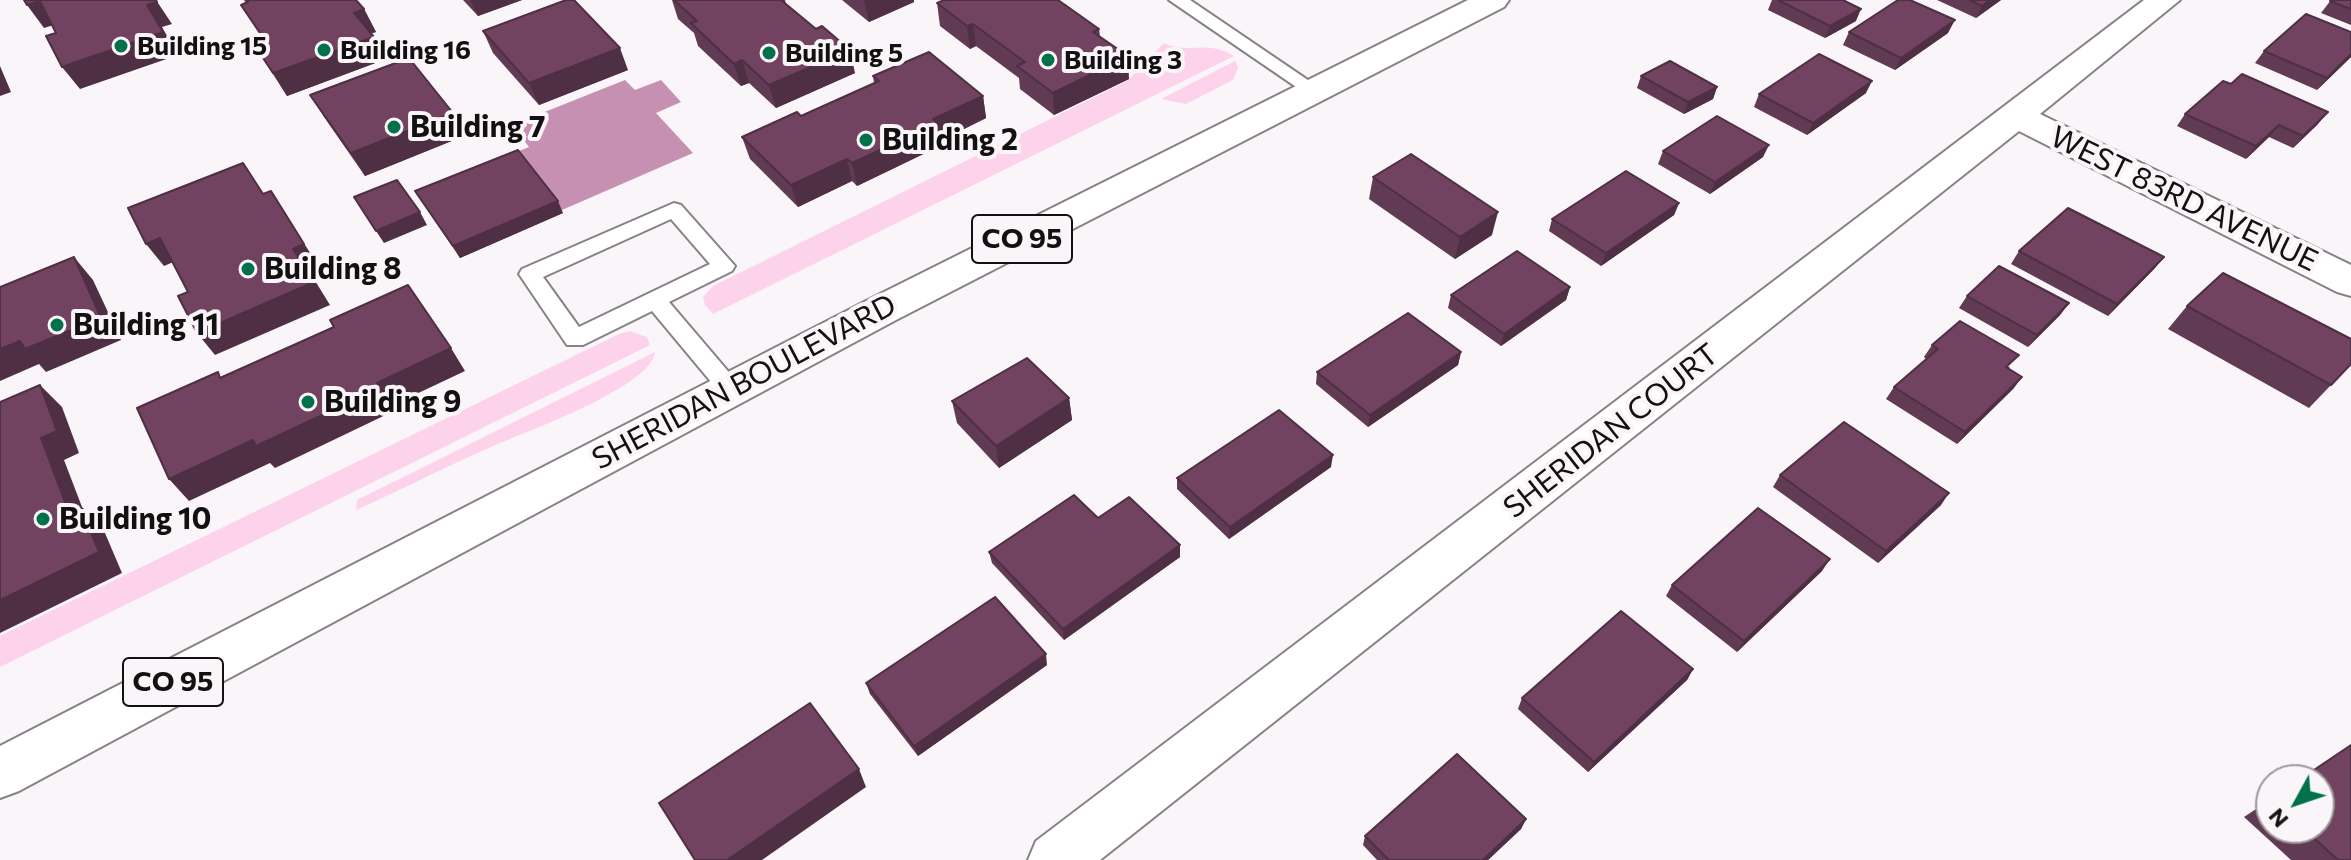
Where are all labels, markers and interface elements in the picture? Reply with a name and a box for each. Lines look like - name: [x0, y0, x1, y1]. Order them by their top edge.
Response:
- place label: Building 15: [137, 30, 267, 62]
- place label: Building 16: [340, 34, 471, 66]
- marker: Building 15: [112, 37, 130, 55]
- place label: Building 5: [785, 37, 903, 69]
- marker: Building 16: [315, 41, 333, 59]
- marker: Building 5: [760, 44, 778, 62]
- place label: Building 3: [1064, 44, 1182, 76]
- marker: Building 3: [1039, 51, 1057, 69]
- place label: Building 7: [410, 109, 545, 145]
- marker: Building 7: [385, 118, 403, 136]
- street label: WEST 83RD AVENUE: [2044, 119, 2324, 279]
- place label: Building 2: [882, 122, 1018, 158]
- marker: Building 2: [857, 131, 875, 149]
- road number: CO 95: [972, 215, 1072, 263]
- place label: Building 8: [264, 251, 402, 287]
- marker: Building 8: [239, 260, 257, 278]
- street label: SHERIDAN BOULEVARD: [586, 287, 902, 477]
- place label: Building 11: [73, 307, 219, 343]
- marker: Building 11: [48, 316, 66, 334]
- street label: SHERIDAN COURT: [1497, 336, 1725, 526]
- place label: Building 9: [324, 384, 461, 420]
- marker: Building 9: [299, 393, 317, 411]
- place label: Building 10: [59, 501, 211, 537]
- marker: Building 10: [34, 510, 52, 528]
- road number: CO 95: [123, 658, 223, 706]
- north arrow: [2255, 764, 2335, 844]
- text: N: [2262, 803, 2293, 833]

